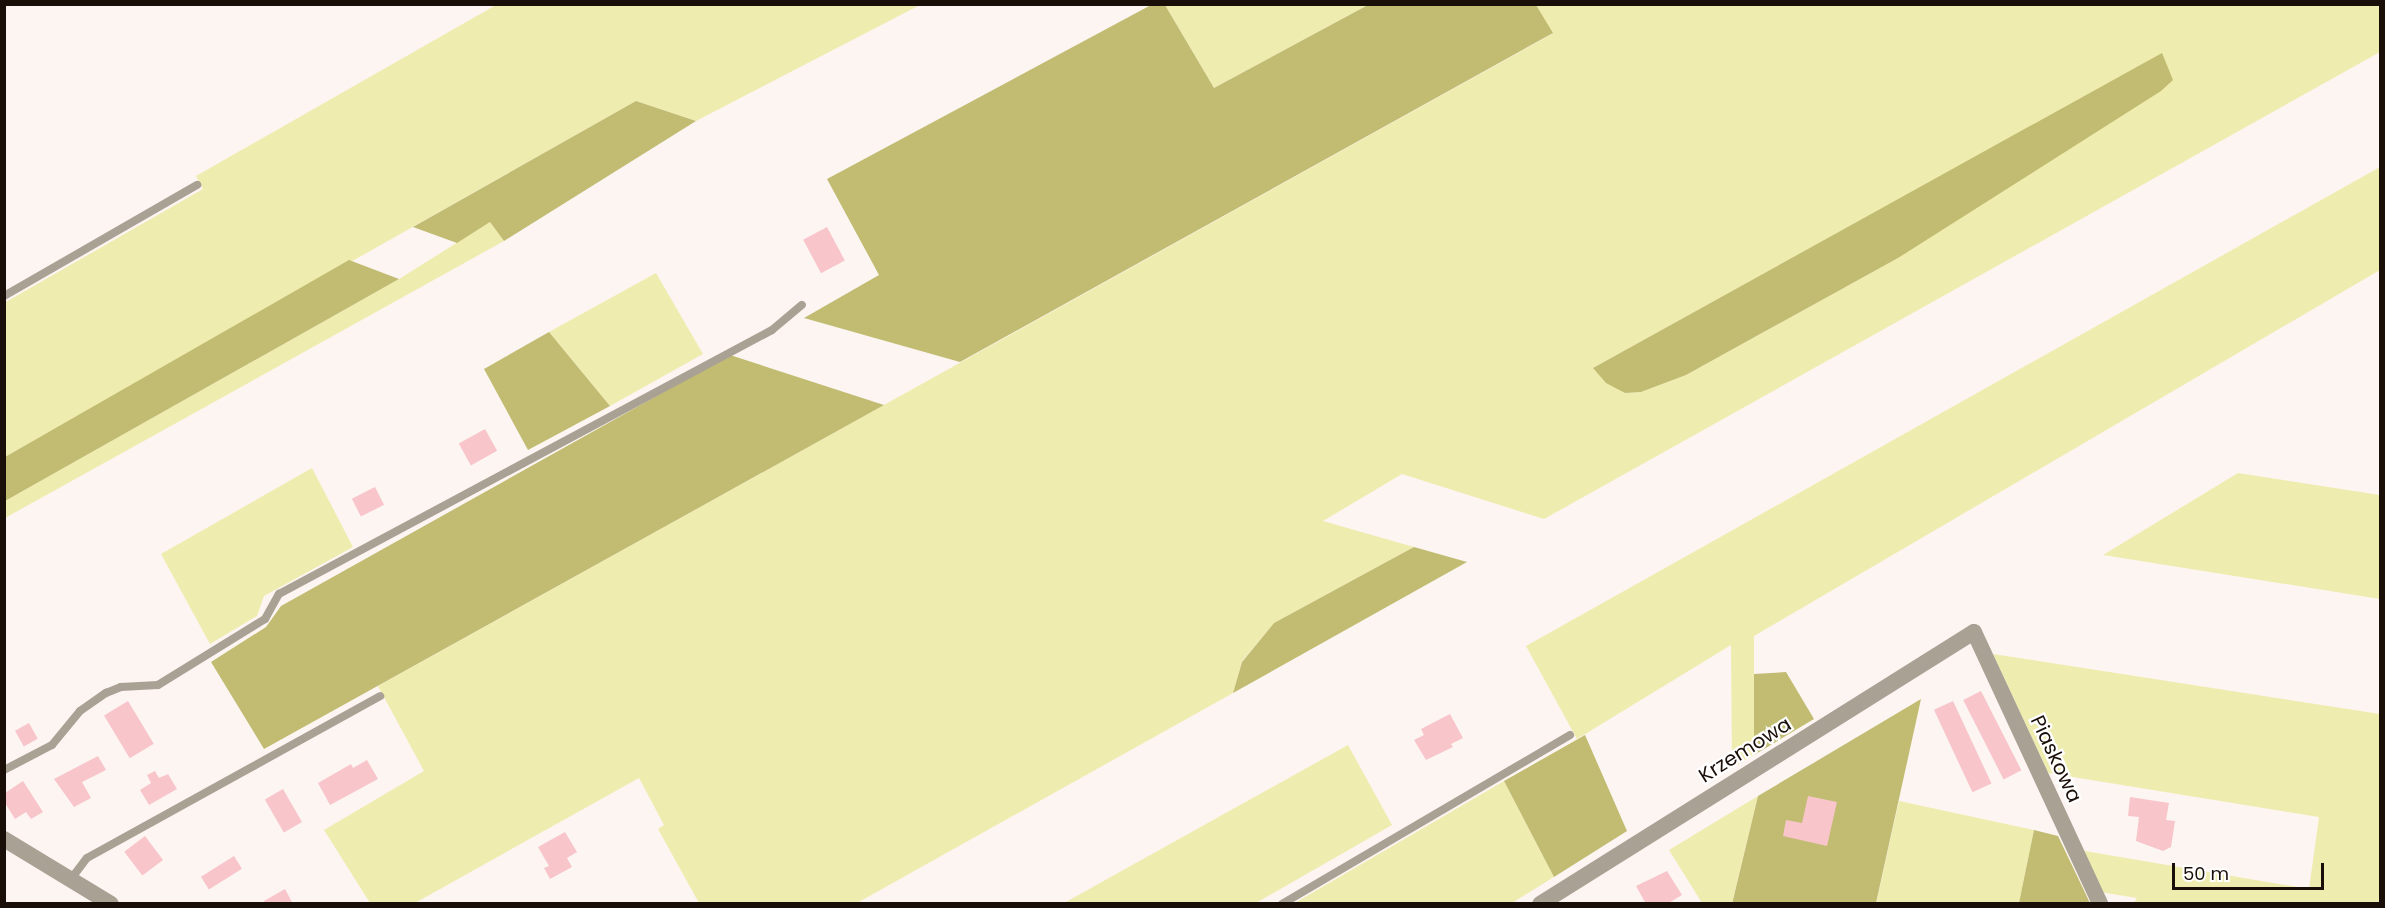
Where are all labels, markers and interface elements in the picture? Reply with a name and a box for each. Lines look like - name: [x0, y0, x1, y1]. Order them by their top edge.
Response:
- street label: Krzemowa: [1694, 712, 1796, 788]
- street label: Piaskowa: [2025, 712, 2087, 806]
- scale bar: [2175, 851, 2326, 889]
- text: 50 m: [2183, 861, 2229, 886]

